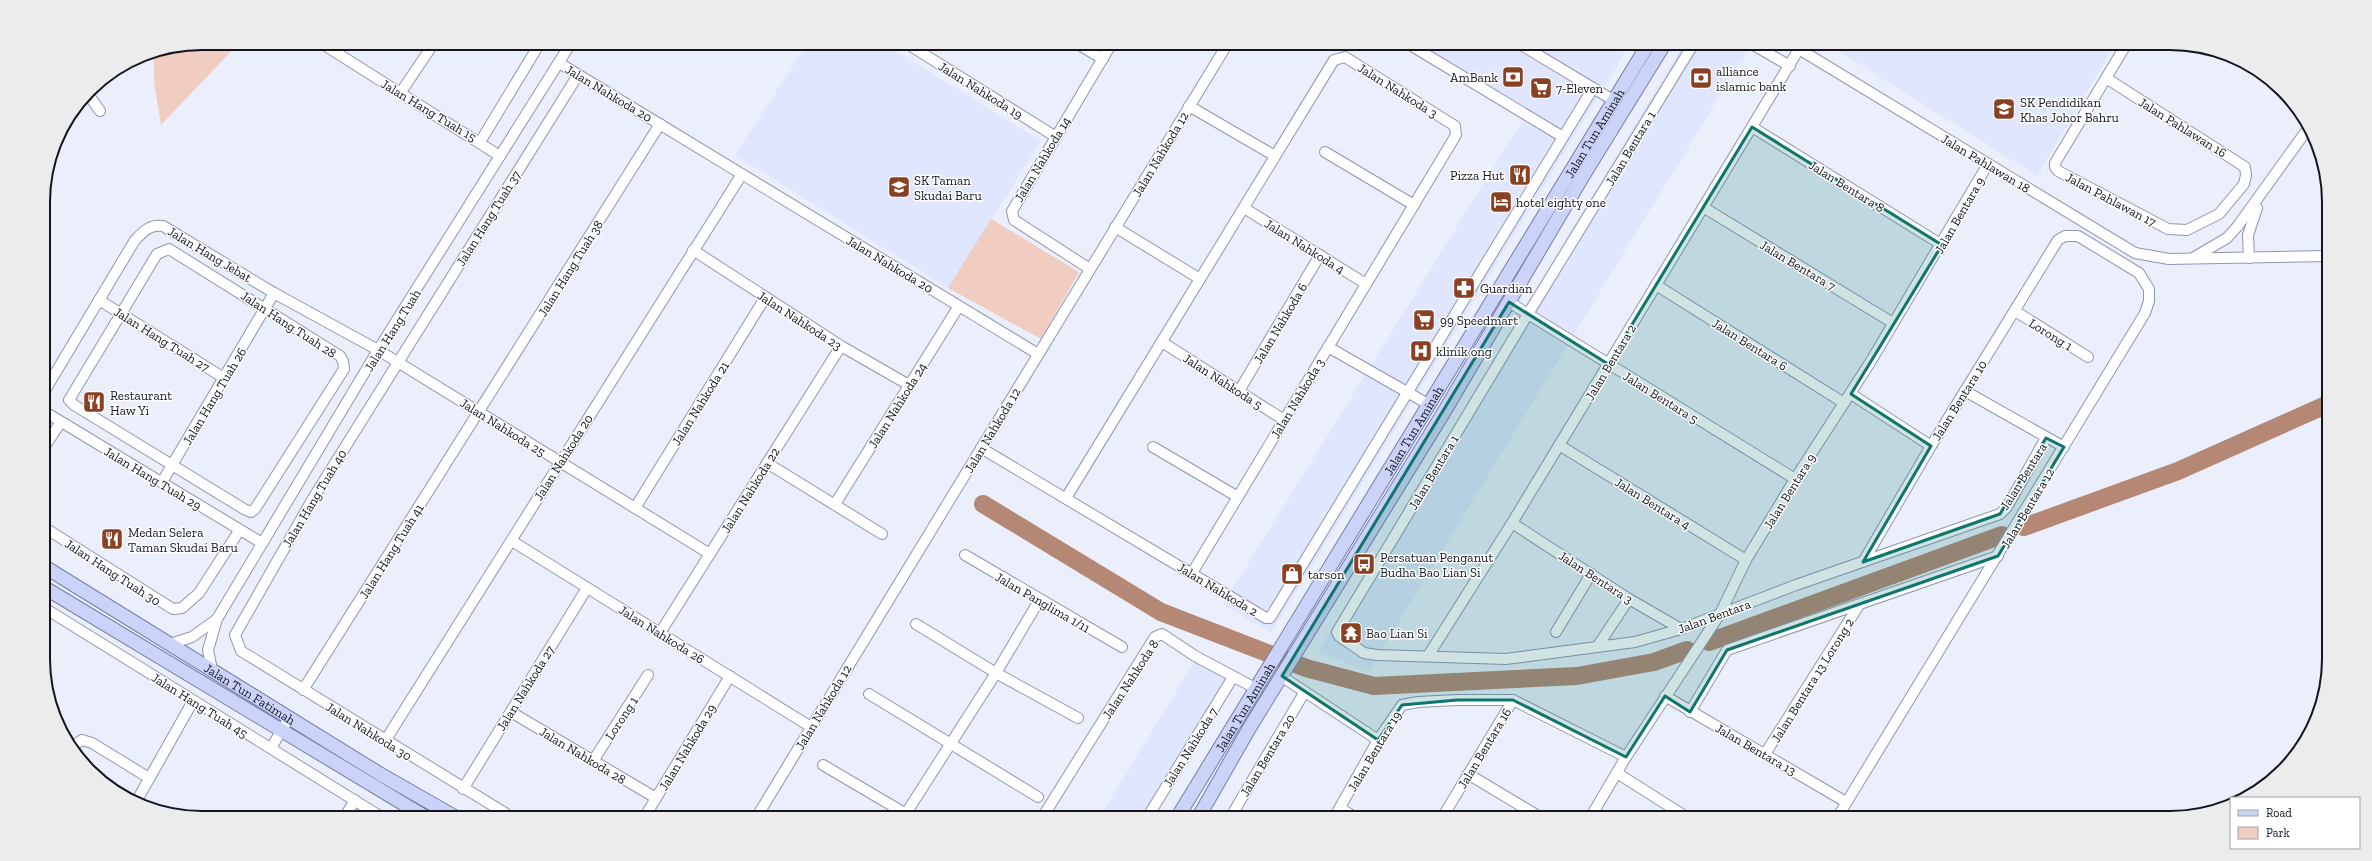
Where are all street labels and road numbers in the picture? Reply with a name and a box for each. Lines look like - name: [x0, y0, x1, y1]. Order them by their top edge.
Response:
- street label: Jalan Nahkoda 19: [936, 59, 1026, 122]
- street label: Jalan Nahkoda 3: [1355, 60, 1440, 121]
- street label: Jalan Nahkoda 20: [563, 62, 655, 125]
- street label: Jalan Hang Tuah 15: [378, 76, 479, 145]
- street label: Jalan Tun Aminah: [1562, 85, 1628, 181]
- street label: Jalan Pahlawan 16: [2136, 94, 2230, 161]
- street label: Jalan Bentara 1: [1602, 108, 1659, 188]
- street label: Jalan Nahkoda 12: [1129, 109, 1192, 199]
- street label: Jalan Nahkoda 14: [1011, 114, 1074, 204]
- street label: Jalan Pahlawan 18: [1939, 131, 2033, 196]
- street label: Jalan Bentara 8: [1806, 157, 1887, 216]
- street label: Jalan Hang Tuah 37: [453, 168, 524, 269]
- street label: Jalan Pahlawan 17: [2063, 169, 2158, 230]
- street label: Jalan Bentara 9: [1931, 174, 1987, 256]
- street label: Jalan Nahkoda 4: [1262, 216, 1347, 277]
- street label: Jalan Hang Tuah 38: [535, 218, 606, 319]
- street label: Jalan Hang Jebat: [165, 224, 254, 285]
- street label: Jalan Nahkoda 20: [844, 233, 936, 296]
- street label: Jalan Bentara 7: [1757, 237, 1838, 294]
- street label: Jalan Nahkoda 6: [1250, 280, 1310, 366]
- street label: Jalan Hang Tuah: [361, 286, 424, 374]
- street label: Jalan Hang Tuah 28: [238, 288, 339, 361]
- street label: Jalan Nahkoda 23: [755, 288, 845, 353]
- street label: Jalan Hang Tuah 27: [111, 304, 212, 375]
- street label: Jalan Bentara 6: [1709, 315, 1790, 374]
- street label: Lorong 1: [2026, 315, 2075, 354]
- street label: Jalan Bentara 2: [1582, 321, 1639, 403]
- street label: Jalan Hang Tuah 26: [180, 345, 249, 448]
- street label: Jalan Nahkoda 5: [1180, 350, 1265, 413]
- street label: Jalan Nahkoda 3: [1268, 355, 1327, 441]
- street label: Jalan Bentara 10: [1929, 357, 1990, 443]
- street label: Jalan Nahkoda 21: [669, 359, 732, 448]
- street label: Jalan Nahkoda 24: [865, 360, 930, 451]
- street label: Jalan Bentara 5: [1620, 368, 1701, 427]
- street label: Jalan Tun Aminah: [1381, 383, 1447, 478]
- street label: Jalan Nahkoda 12: [961, 385, 1024, 475]
- street label: Jalan Nahkoda 25: [457, 395, 548, 460]
- street label: Jalan Nahkoda 20: [531, 411, 596, 503]
- street label: Jalan Bentara 1: [1405, 432, 1462, 512]
- street label: Jalan Bentara: [1997, 439, 2050, 513]
- street label: Jalan Hang Tuah 29: [101, 444, 204, 513]
- street label: Jalan Nahkoda 22: [718, 445, 783, 536]
- street label: Jalan Hang Tuah 40: [279, 447, 350, 550]
- street label: Jalan Bentara 9: [1760, 451, 1819, 532]
- street label: Jalan Bentara 12: [1998, 465, 2057, 551]
- street label: Jalan Bentara 4: [1612, 474, 1693, 533]
- street label: Jalan Hang Tuah 41: [356, 501, 427, 601]
- street label: Jalan Hang Tuah 30: [62, 536, 163, 609]
- street label: Jalan Bentara 3: [1556, 548, 1636, 607]
- street label: Jalan Nahkoda 2: [1175, 560, 1261, 619]
- street label: Jalan Panglima 1/11: [993, 569, 1093, 636]
- street label: Jalan Bentara: [1676, 596, 1753, 637]
- street label: Jalan Nahkoda 26: [616, 602, 707, 667]
- street label: Jalan Bentara 13 Lorong 2: [1768, 615, 1857, 745]
- street label: Jalan Nahkoda 8: [1099, 637, 1162, 722]
- street label: Jalan Nahkoda 27: [493, 643, 558, 733]
- street label: Jalan Tun Aminah: [1212, 659, 1278, 754]
- street label: Jalan Tun Fatimah: [201, 660, 299, 728]
- street label: Jalan Nahkoda 12: [792, 662, 855, 752]
- street label: Jalan Hang Tuah 45: [149, 670, 251, 741]
- street label: Lorong 1: [602, 694, 641, 743]
- street label: Jalan Nahkoda 30: [323, 699, 414, 764]
- street label: Jalan Nahkoda 29: [656, 701, 719, 793]
- street label: Jalan Nahkoda 7: [1160, 705, 1221, 790]
- street label: Jalan Bentara 16: [1455, 705, 1514, 791]
- street label: Jalan Bentara 19: [1345, 708, 1404, 794]
- street label: Jalan Bentara 20: [1237, 711, 1298, 799]
- street label: Jalan Bentara 13: [1713, 720, 1799, 779]
- street label: Jalan Nahkoda 28: [537, 724, 629, 787]

